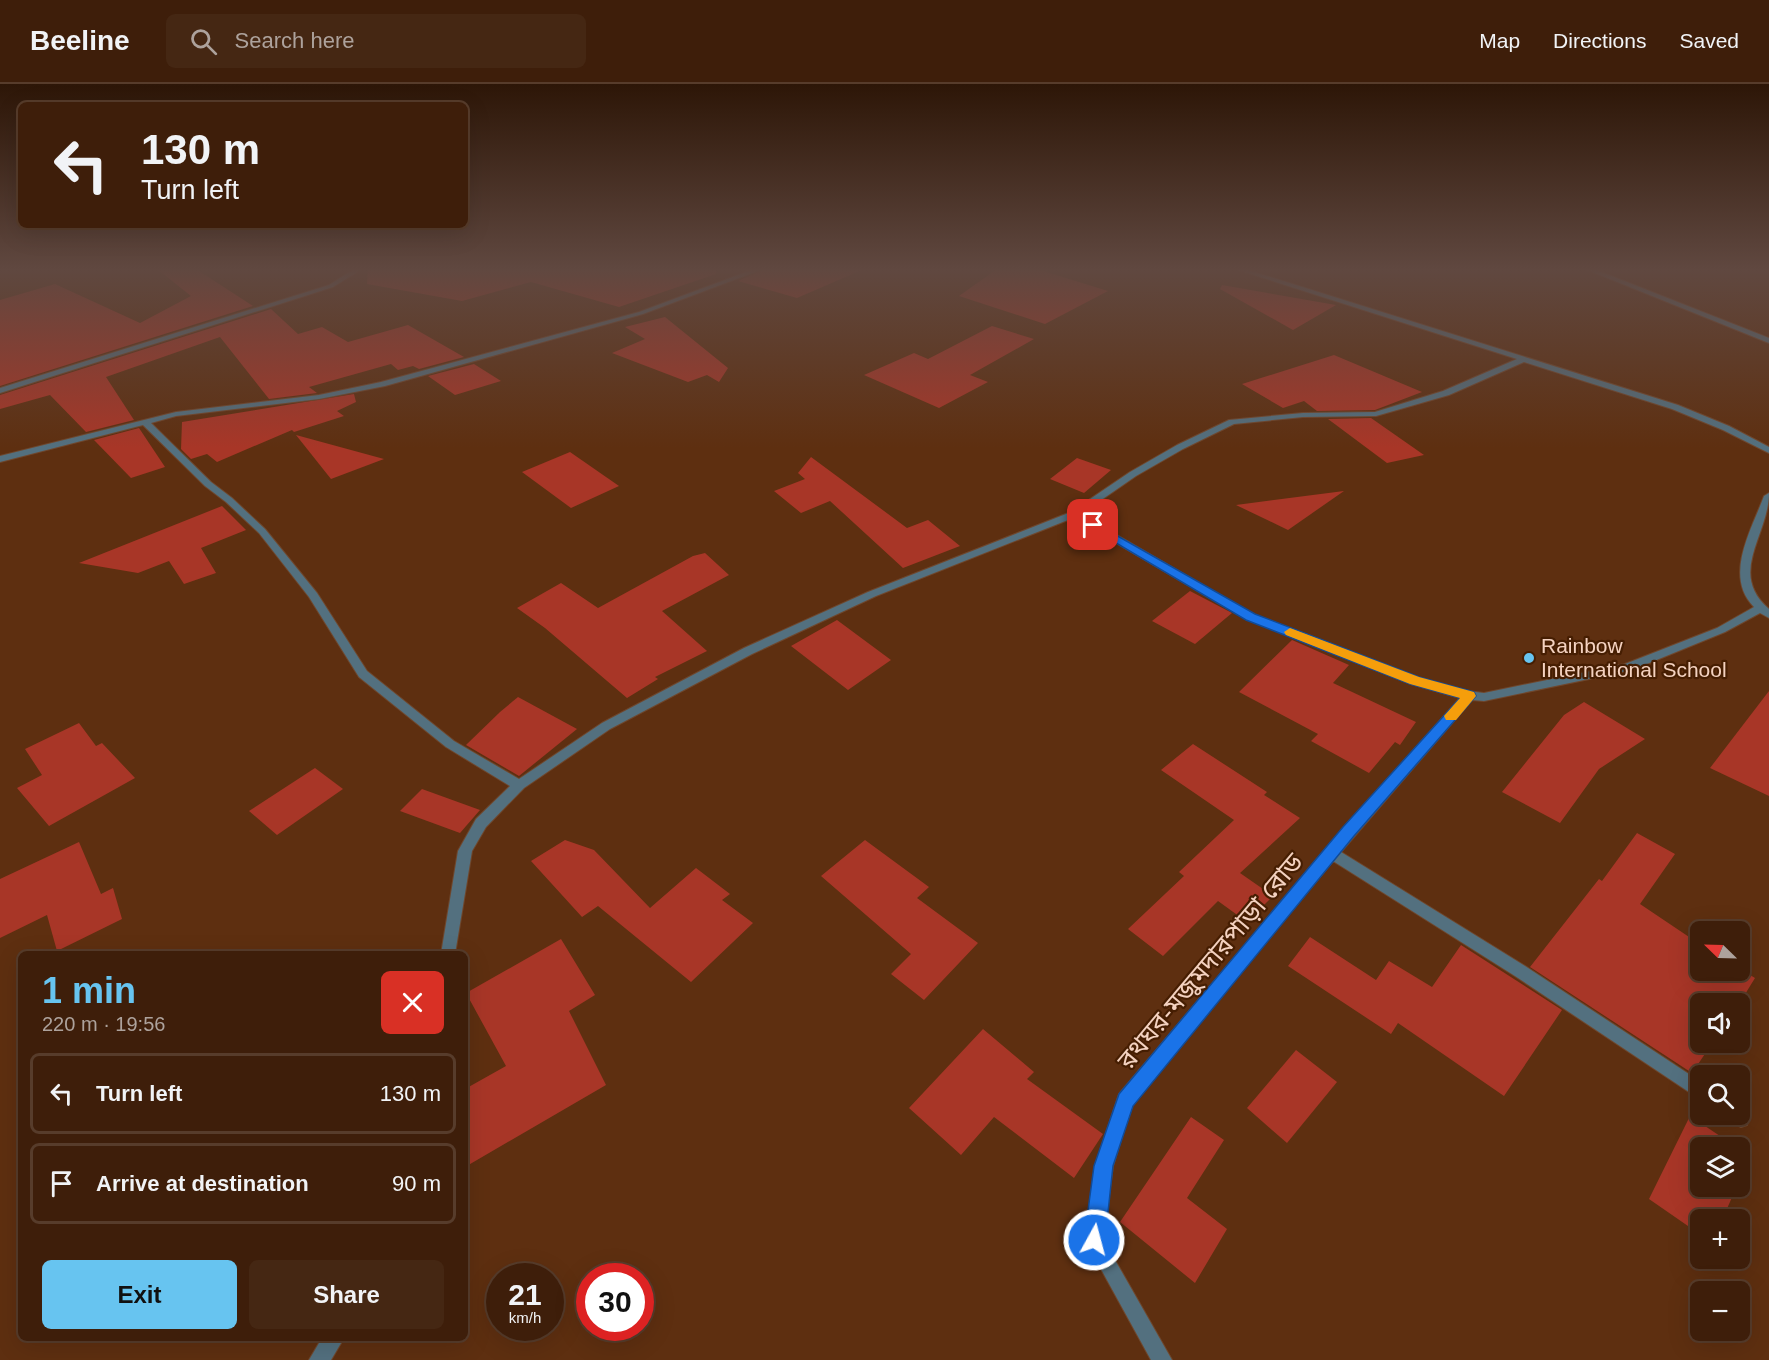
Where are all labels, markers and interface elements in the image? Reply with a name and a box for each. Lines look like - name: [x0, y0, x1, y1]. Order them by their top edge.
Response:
- search box: [166, 14, 586, 68]
- text: Beeline: [30, 25, 130, 56]
- icon: search: [187, 25, 220, 58]
- text: Search here: [235, 28, 354, 53]
- text: Map: [1479, 29, 1520, 52]
- text: Directions: [1553, 29, 1646, 52]
- text: Saved: [1679, 29, 1739, 52]
- icon: left: [42, 126, 120, 204]
- text: 130 m: [141, 126, 260, 173]
- text: Turn left: [141, 175, 239, 205]
- pin: [1067, 499, 1118, 550]
- icon: arrive: [1076, 508, 1109, 541]
- place label: Rainbow International School: [1541, 634, 1727, 681]
- marker: Rainbow International School: [1522, 651, 1536, 665]
- street label: রথঘর-মজুমদারপাড়া রোড: [1110, 847, 1309, 1076]
- north arrow: [1690, 921, 1750, 981]
- map controls: [1690, 921, 1750, 1341]
- text: 1 min: [42, 970, 136, 1011]
- button: close: [381, 971, 444, 1034]
- button: sound: [1690, 993, 1750, 1053]
- text: 220 m · 19:56: [42, 1013, 165, 1035]
- button: search: [1690, 1065, 1750, 1125]
- icon: left: [45, 1077, 78, 1110]
- text: Turn left: [96, 1081, 182, 1106]
- text: 130 m: [380, 1081, 441, 1106]
- button: layers: [1690, 1137, 1750, 1197]
- icon: arrive: [45, 1167, 78, 1200]
- text: Arrive at destination: [96, 1171, 309, 1196]
- text: 90 m: [392, 1171, 441, 1196]
- position arrow: [1062, 1208, 1126, 1272]
- button: +: [1690, 1209, 1750, 1269]
- button: Exit: [42, 1260, 237, 1329]
- button: Share: [249, 1260, 444, 1329]
- speed limit sign: 30: [576, 1263, 654, 1341]
- text: 21: [508, 1278, 542, 1311]
- button: −: [1690, 1281, 1750, 1341]
- text: km/h: [509, 1309, 541, 1326]

